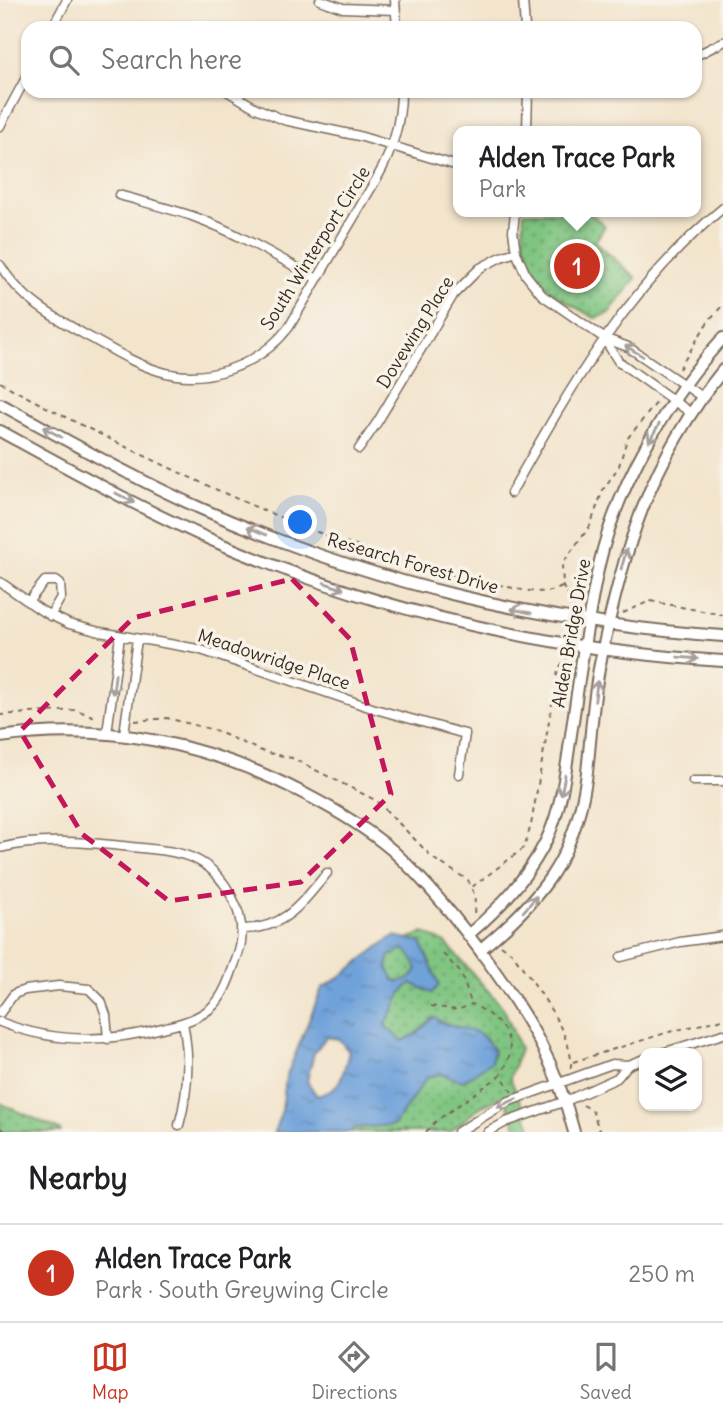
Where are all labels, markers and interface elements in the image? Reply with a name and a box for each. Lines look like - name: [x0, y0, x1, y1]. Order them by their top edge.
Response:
- search box: [21, 21, 702, 98]
- icon: search: [45, 41, 83, 79]
- text: Search here: [101, 43, 242, 76]
- popup: [453, 126, 701, 217]
- text: Alden Trace Park: [479, 141, 675, 174]
- street label: South Winterport Circle: [255, 162, 375, 334]
- text: Park: [479, 174, 526, 203]
- pin: 1: [554, 240, 600, 292]
- street label: Dovewing Place: [371, 272, 459, 392]
- one-way arrow: [624, 344, 644, 358]
- one-way arrow: [647, 422, 661, 442]
- one-way arrow: [42, 425, 63, 438]
- one-way arrow: [114, 492, 135, 505]
- your location: [283, 505, 317, 539]
- one-way arrow: [246, 524, 268, 537]
- street label: Research Forest Drive: [325, 528, 501, 598]
- one-way arrow: [618, 549, 631, 571]
- street label: Alden Bridge Drive: [547, 557, 595, 709]
- one-way arrow: [323, 581, 345, 593]
- one-way arrow: [510, 603, 533, 617]
- street label: Meadowridge Place: [195, 624, 353, 694]
- one-way arrow: [676, 652, 698, 665]
- one-way arrow: [107, 672, 120, 695]
- one-way arrow: [590, 680, 603, 703]
- one-way arrow: [555, 773, 569, 796]
- one-way arrow: [522, 896, 538, 914]
- map controls: [639, 1048, 702, 1111]
- button: layers: [639, 1048, 702, 1111]
- one-way arrow: [496, 1097, 518, 1110]
- text: Nearby: [28, 1159, 128, 1197]
- text: Alden Trace Park: [95, 1242, 291, 1275]
- text: 1: [46, 1259, 56, 1288]
- text: 250 m: [628, 1259, 695, 1288]
- text: Park · South Greywing Circle: [95, 1275, 389, 1304]
- tab: Map: [91, 1338, 129, 1404]
- tab: Directions: [312, 1338, 397, 1404]
- tab: Saved: [580, 1338, 632, 1404]

